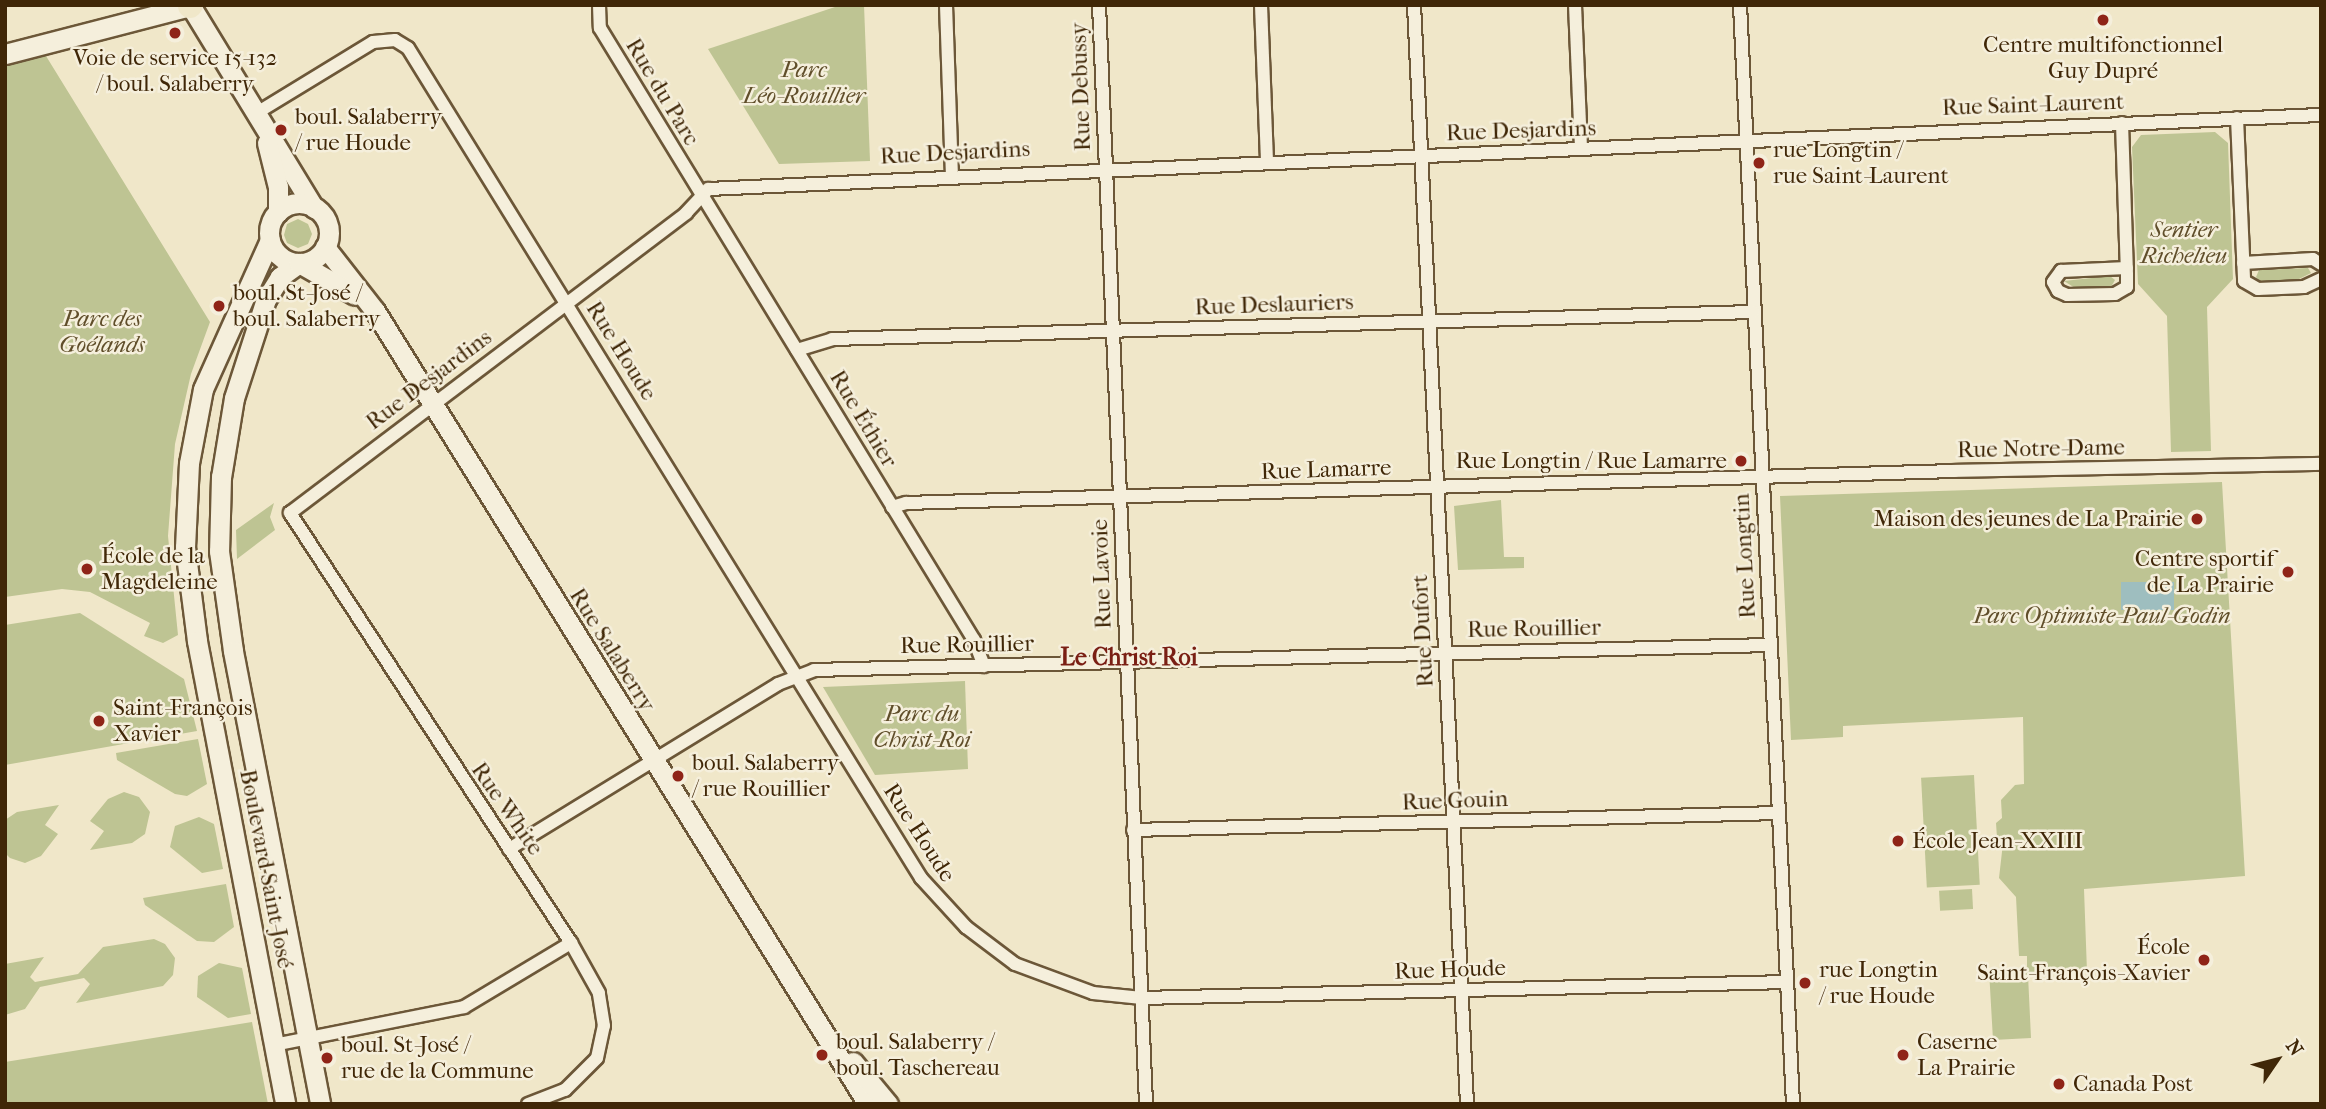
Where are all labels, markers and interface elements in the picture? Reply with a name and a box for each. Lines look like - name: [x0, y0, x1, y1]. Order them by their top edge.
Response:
- marker: Centre multifonctionnel Guy Dupré: [2095, 12, 2111, 28]
- street label: Rue Debussy: [1065, 22, 1097, 152]
- marker: Voie de service 15-132 / boul. Salaberry: [167, 25, 183, 41]
- place label: Centre multifonctionnel Guy Dupré: [1983, 31, 2223, 85]
- street label: Rue du Parc: [619, 33, 705, 151]
- place label: Voie de service 15-132 / boul. Salaberry: [73, 44, 277, 98]
- park label: Parc Léo-Rouillier: [743, 56, 865, 110]
- street label: Rue Saint-Laurent: [1942, 88, 2124, 122]
- place label: boul. Salaberry / rue Houde: [295, 103, 442, 157]
- street label: Rue Desjardins: [1445, 115, 1597, 147]
- marker: boul. Salaberry / rue Houde: [273, 122, 289, 138]
- street label: Rue Desjardins: [879, 135, 1031, 171]
- place label: rue Longtin / rue Saint-Laurent: [1773, 136, 1949, 190]
- marker: rue Longtin / rue Saint-Laurent: [1751, 155, 1767, 171]
- park label: Sentier Richelieu: [2141, 216, 2227, 270]
- place label: boul. St-José / boul. Salaberry: [233, 279, 380, 333]
- street label: Rue Deslauriers: [1194, 288, 1354, 322]
- street label: Rue Houde: [580, 296, 662, 406]
- marker: boul. St-José / boul. Salaberry: [211, 298, 227, 314]
- park label: Parc des Goélands: [59, 305, 145, 359]
- street label: Rue Desjardins: [361, 324, 497, 436]
- street label: Rue Éthier: [823, 365, 903, 473]
- street label: Rue Notre-Dame: [1957, 434, 2125, 464]
- place label: Rue Longtin / Rue Lamarre: [1455, 447, 1727, 475]
- marker: Rue Longtin / Rue Lamarre: [1733, 453, 1749, 469]
- street label: Rue Lamarre: [1260, 454, 1392, 486]
- street label: Rue Longtin: [1728, 493, 1762, 619]
- place label: Maison des jeunes de La Prairie: [1874, 505, 2183, 533]
- marker: Maison des jeunes de La Prairie: [2189, 511, 2205, 527]
- street label: Rue Lavoie: [1086, 518, 1118, 630]
- place label: École de la Magdeleine: [101, 542, 218, 596]
- place label: Centre sportif de La Prairie: [2135, 545, 2274, 599]
- marker: École de la Magdeleine: [79, 561, 95, 577]
- marker: Centre sportif de La Prairie: [2280, 564, 2296, 580]
- street label: Rue Dufort: [1406, 574, 1440, 688]
- street label: Rue Salaberry: [563, 583, 661, 717]
- park label: Parc Optimiste-Paul-Godin: [1973, 602, 2231, 630]
- street label: Rue Rouillier: [1467, 614, 1601, 644]
- street label: Rue Rouillier: [900, 630, 1034, 660]
- district label: Le Christ Roi: [1060, 644, 1198, 672]
- place label: Saint-François Xavier: [113, 694, 253, 748]
- park label: Parc du Christ-Roi: [873, 700, 971, 754]
- marker: Saint-François Xavier: [91, 713, 107, 729]
- place label: boul. Salaberry / rue Rouillier: [692, 749, 839, 803]
- street label: Rue White: [465, 757, 549, 861]
- street label: Boulevard Saint-José: [233, 767, 299, 971]
- marker: boul. Salaberry / rue Rouillier: [670, 768, 686, 784]
- street label: Rue Houde: [877, 779, 961, 887]
- street label: Rue Gouin: [1401, 785, 1509, 817]
- place label: École Jean-XXIII: [1912, 827, 2083, 855]
- marker: École Jean-XXIII: [1890, 833, 1906, 849]
- place label: École Saint-François-Xavier: [1977, 933, 2190, 987]
- marker: École Saint-François-Xavier: [2196, 952, 2212, 968]
- street label: Rue Houde: [1394, 954, 1506, 986]
- place label: rue Longtin / rue Houde: [1819, 956, 1938, 1010]
- marker: rue Longtin / rue Houde: [1797, 975, 1813, 991]
- north arrow: [2242, 1025, 2312, 1095]
- place label: boul. Salaberry / boul. Taschereau: [836, 1028, 1000, 1082]
- place label: Caserne La Prairie: [1917, 1028, 2015, 1082]
- place label: boul. St-José / rue de la Commune: [341, 1031, 534, 1085]
- text: N: [2281, 1036, 2307, 1060]
- marker: boul. Salaberry / boul. Taschereau: [814, 1047, 830, 1063]
- marker: Caserne La Prairie: [1895, 1047, 1911, 1063]
- marker: boul. St-José / rue de la Commune: [319, 1050, 335, 1066]
- place label: Canada Post: [2073, 1070, 2193, 1098]
- marker: Canada Post: [2051, 1076, 2067, 1092]

